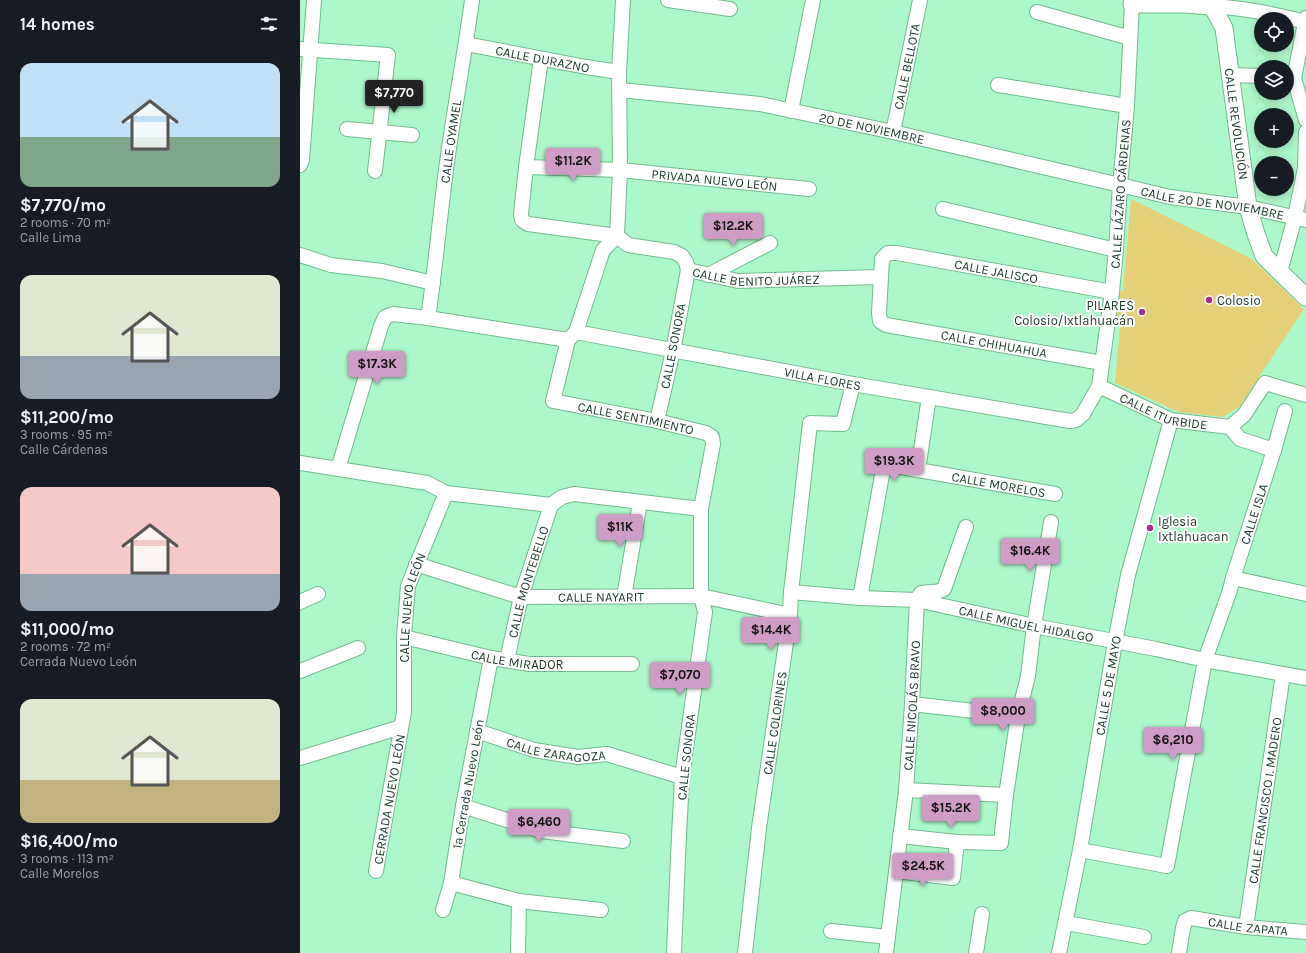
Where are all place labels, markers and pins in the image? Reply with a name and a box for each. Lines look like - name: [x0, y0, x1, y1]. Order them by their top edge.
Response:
- pin: $7,770: [361, 80, 427, 114]
- pin: $11.2K: [540, 148, 606, 182]
- pin: $12.2K: [700, 213, 766, 247]
- place label: Colosio: [1217, 293, 1261, 308]
- marker: Colosio: [1204, 295, 1214, 305]
- place label: PILARES Colosio/Ixtlahuacán: [1014, 298, 1134, 328]
- marker: PILARES Colosio/Ixtlahuacán: [1137, 307, 1147, 317]
- pin: $17.3K: [344, 351, 410, 385]
- pin: $19.3K: [861, 448, 927, 482]
- pin: $11K: [596, 514, 644, 548]
- place label: Iglesia Ixtlahuacan: [1158, 514, 1229, 544]
- marker: Iglesia Ixtlahuacan: [1145, 523, 1155, 533]
- pin: $16.4K: [997, 538, 1063, 572]
- pin: $14.4K: [738, 617, 804, 651]
- pin: $7,070: [647, 662, 713, 696]
- pin: $8,000: [970, 698, 1036, 732]
- pin: $6,210: [1140, 727, 1206, 761]
- pin: $15.2K: [918, 795, 984, 829]
- pin: $6,460: [506, 809, 572, 843]
- pin: $24.5K: [890, 853, 956, 887]

